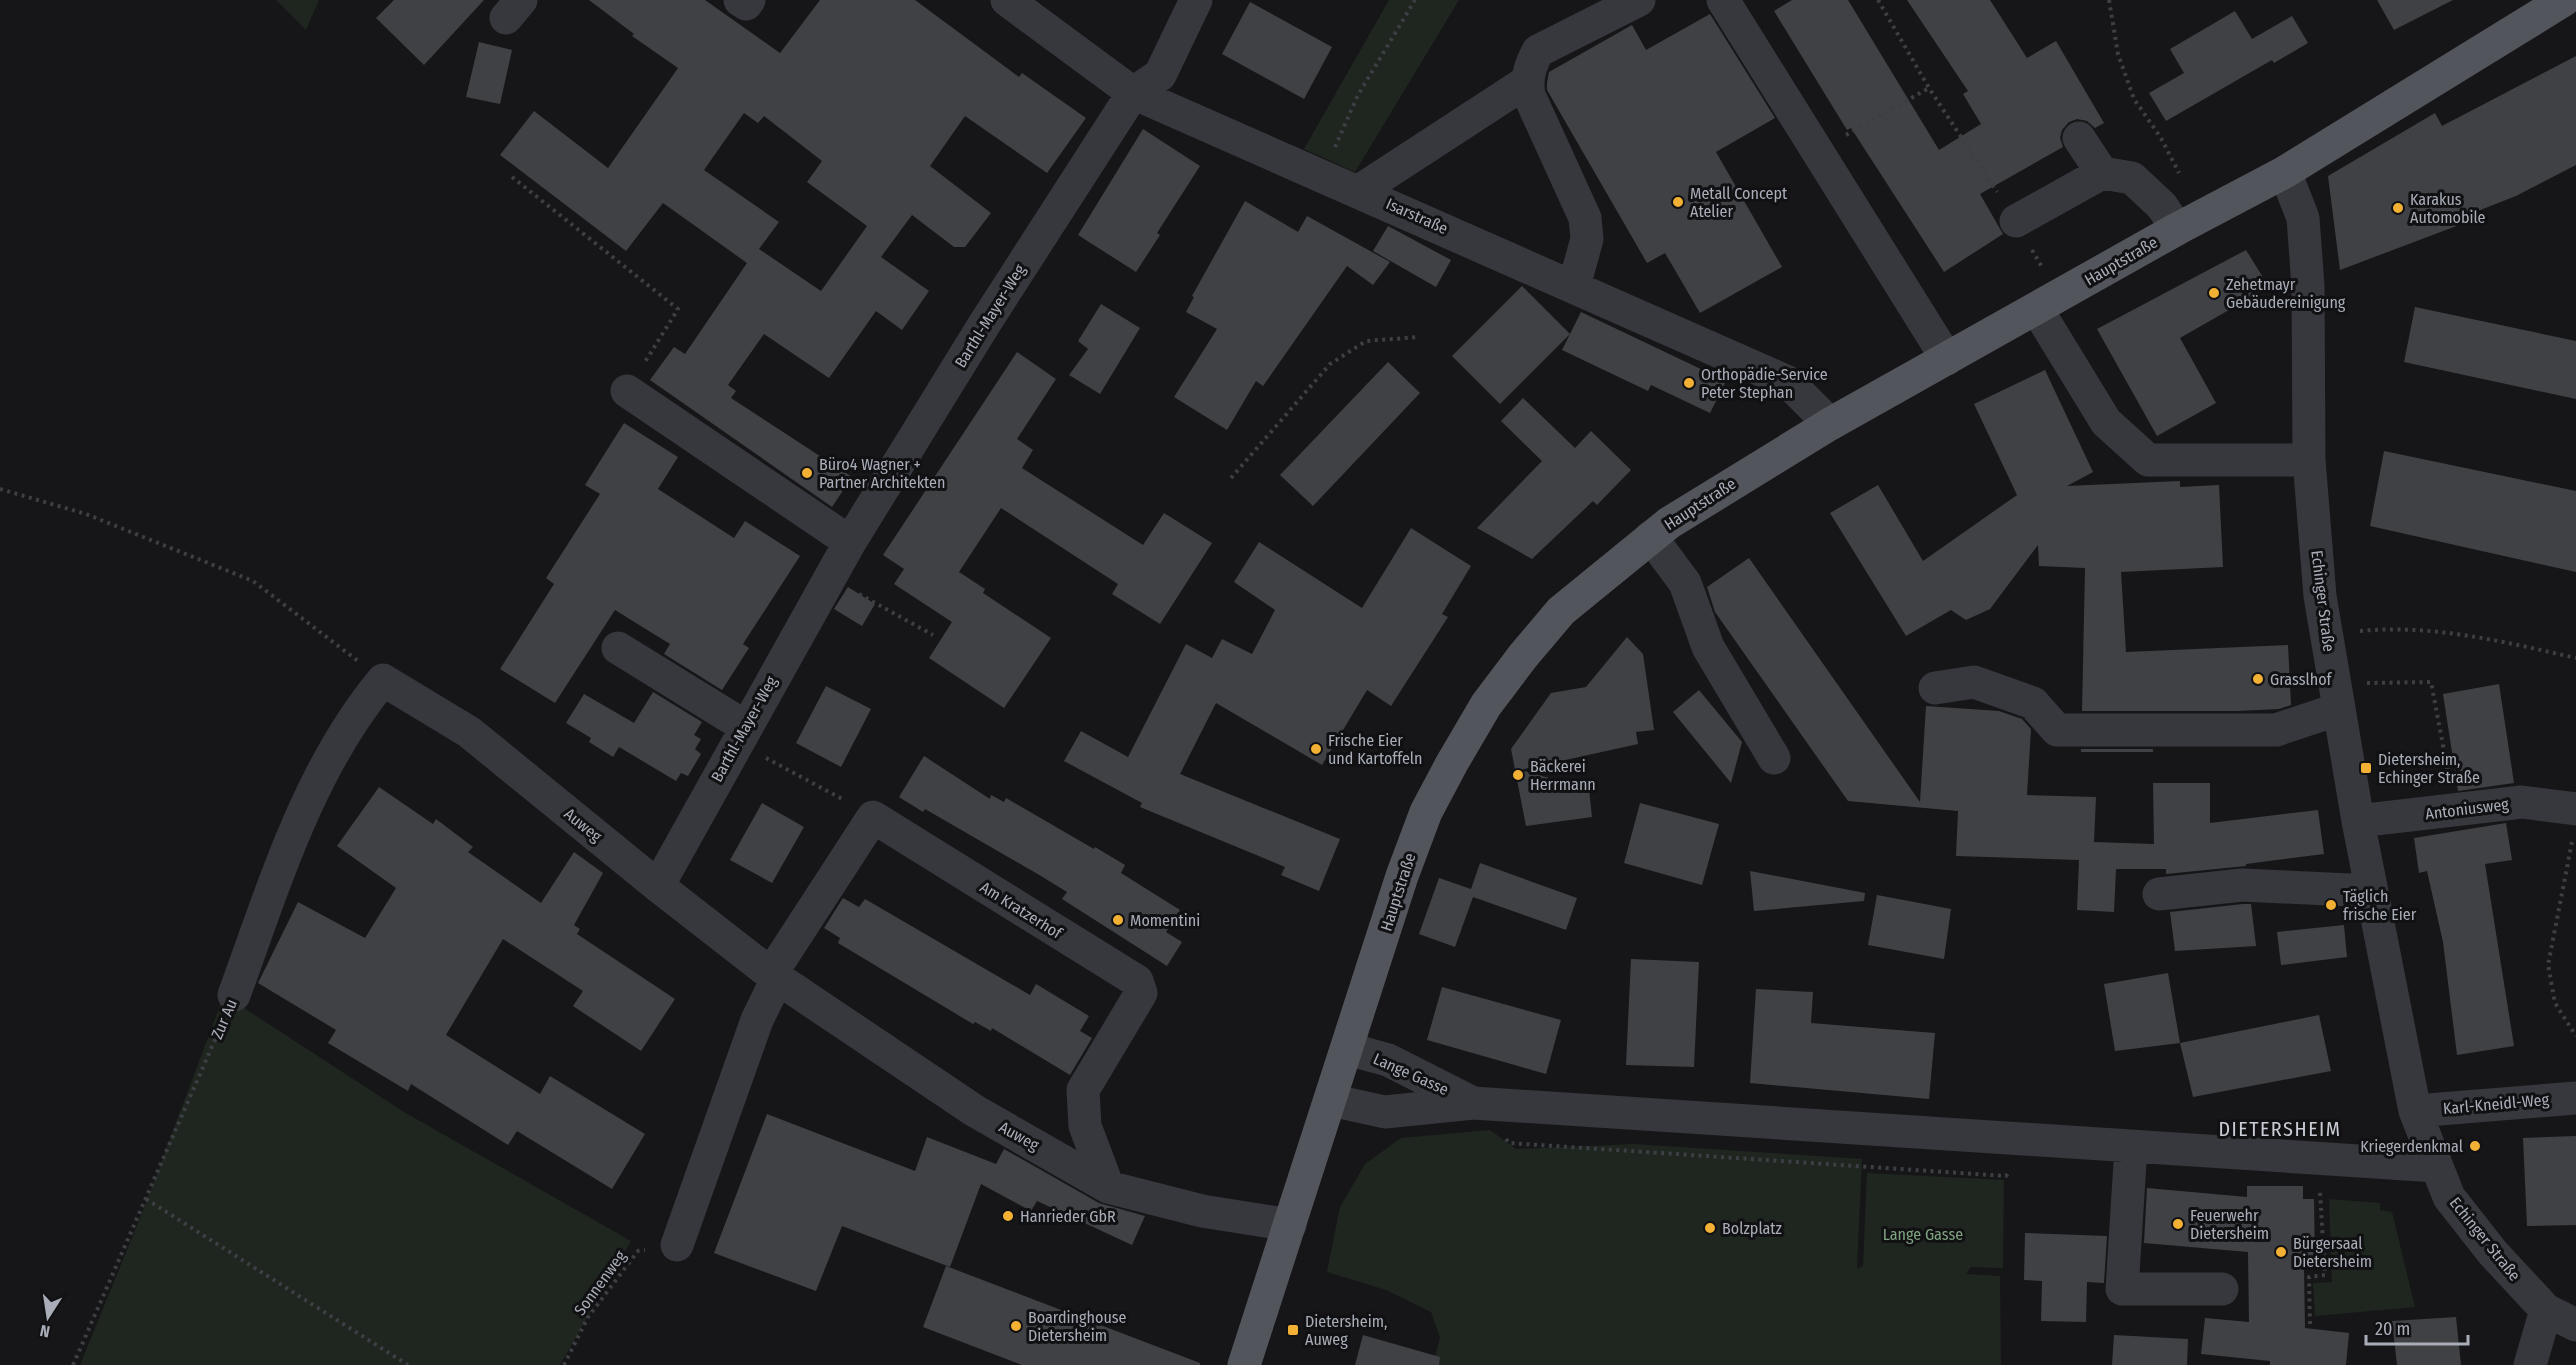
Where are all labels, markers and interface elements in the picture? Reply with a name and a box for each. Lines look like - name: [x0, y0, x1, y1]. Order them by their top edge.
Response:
- place label: Metall Concept Atelier: [1690, 184, 1788, 221]
- place label: Karakus Automobile: [2410, 190, 2486, 227]
- street label: Isarstraße: [1383, 194, 1451, 238]
- marker: Metall Concept Atelier: [1671, 195, 1685, 209]
- marker: Karakus Automobile: [2391, 201, 2405, 215]
- street label: Hauptstraße: [2081, 232, 2161, 290]
- street label: Barthl-Mayer-Weg: [951, 261, 1030, 371]
- place label: Zehetmayr Gebäudereinigung: [2226, 275, 2346, 312]
- marker: Zehetmayr Gebäudereinigung: [2207, 286, 2221, 300]
- place label: Orthopädie-Service Peter Stephan: [1701, 365, 1828, 402]
- marker: Orthopädie-Service Peter Stephan: [1682, 376, 1696, 390]
- place label: Büro4 Wagner + Partner Architekten: [819, 455, 945, 492]
- marker: Büro4 Wagner + Partner Architekten: [800, 466, 814, 480]
- street label: Hauptstraße: [1661, 474, 1739, 534]
- street label: Echinger Straße: [2307, 549, 2339, 653]
- place label: Grasslhof: [2270, 670, 2333, 689]
- street label: Barthl-Mayer-Weg: [707, 672, 781, 785]
- marker: Grasslhof: [2251, 672, 2265, 686]
- place label: Frische Eier und Kartoffeln: [1328, 731, 1423, 768]
- marker: Frische Eier und Kartoffeln: [1309, 742, 1323, 756]
- place label: Dietersheim, Echinger Straße: [2378, 750, 2480, 787]
- place label: Bäckerei Herrmann: [1530, 757, 1596, 794]
- marker: Dietersheim, Echinger Straße: [2359, 761, 2373, 775]
- marker: Bäckerei Herrmann: [1511, 768, 1525, 782]
- street label: Antoniusweg: [2424, 794, 2510, 824]
- street label: Auweg: [560, 804, 606, 846]
- street label: Hauptstraße: [1376, 850, 1420, 934]
- street label: Am Kratzerhof: [977, 877, 1066, 943]
- place label: Täglich frische Eier: [2343, 887, 2417, 924]
- marker: Täglich frische Eier: [2324, 898, 2338, 912]
- place label: Momentini: [1130, 911, 1200, 930]
- marker: Momentini: [1111, 913, 1125, 927]
- street label: Zur Au: [207, 996, 241, 1042]
- street label: Lange Gasse: [1370, 1049, 1452, 1099]
- street label: Karl-Kneidl-Weg: [2442, 1090, 2550, 1118]
- street label: Auweg: [996, 1117, 1043, 1155]
- district label: DIETERSHEIM: [2218, 1117, 2342, 1141]
- place label: Kriegerdenkmal: [2360, 1137, 2463, 1156]
- marker: Kriegerdenkmal: [2468, 1139, 2482, 1153]
- street label: Echinger Straße: [2446, 1193, 2525, 1285]
- place label: Feuerwehr Dietersheim: [2190, 1206, 2269, 1243]
- place label: Hanrieder GbR: [1020, 1207, 1116, 1226]
- marker: Hanrieder GbR: [1001, 1209, 1015, 1223]
- marker: Feuerwehr Dietersheim: [2171, 1217, 2185, 1231]
- place label: Bolzplatz: [1722, 1219, 1782, 1238]
- marker: Bolzplatz: [1703, 1221, 1717, 1235]
- park label: Lange Gasse: [1883, 1225, 1963, 1244]
- place label: Bürgersaal Dietersheim: [2293, 1234, 2372, 1271]
- marker: Bürgersaal Dietersheim: [2274, 1245, 2288, 1259]
- street label: Sonnenweg: [570, 1247, 630, 1319]
- north arrow: [18, 1287, 78, 1347]
- place label: Boardinghouse Dietersheim: [1028, 1308, 1127, 1345]
- scale bar: [2366, 1308, 2468, 1346]
- place label: Dietersheim, Auweg: [1305, 1312, 1387, 1349]
- text: 20 m: [2375, 1318, 2410, 1340]
- marker: Boardinghouse Dietersheim: [1009, 1319, 1023, 1333]
- text: N: [38, 1321, 52, 1341]
- marker: Dietersheim, Auweg: [1286, 1323, 1300, 1337]

